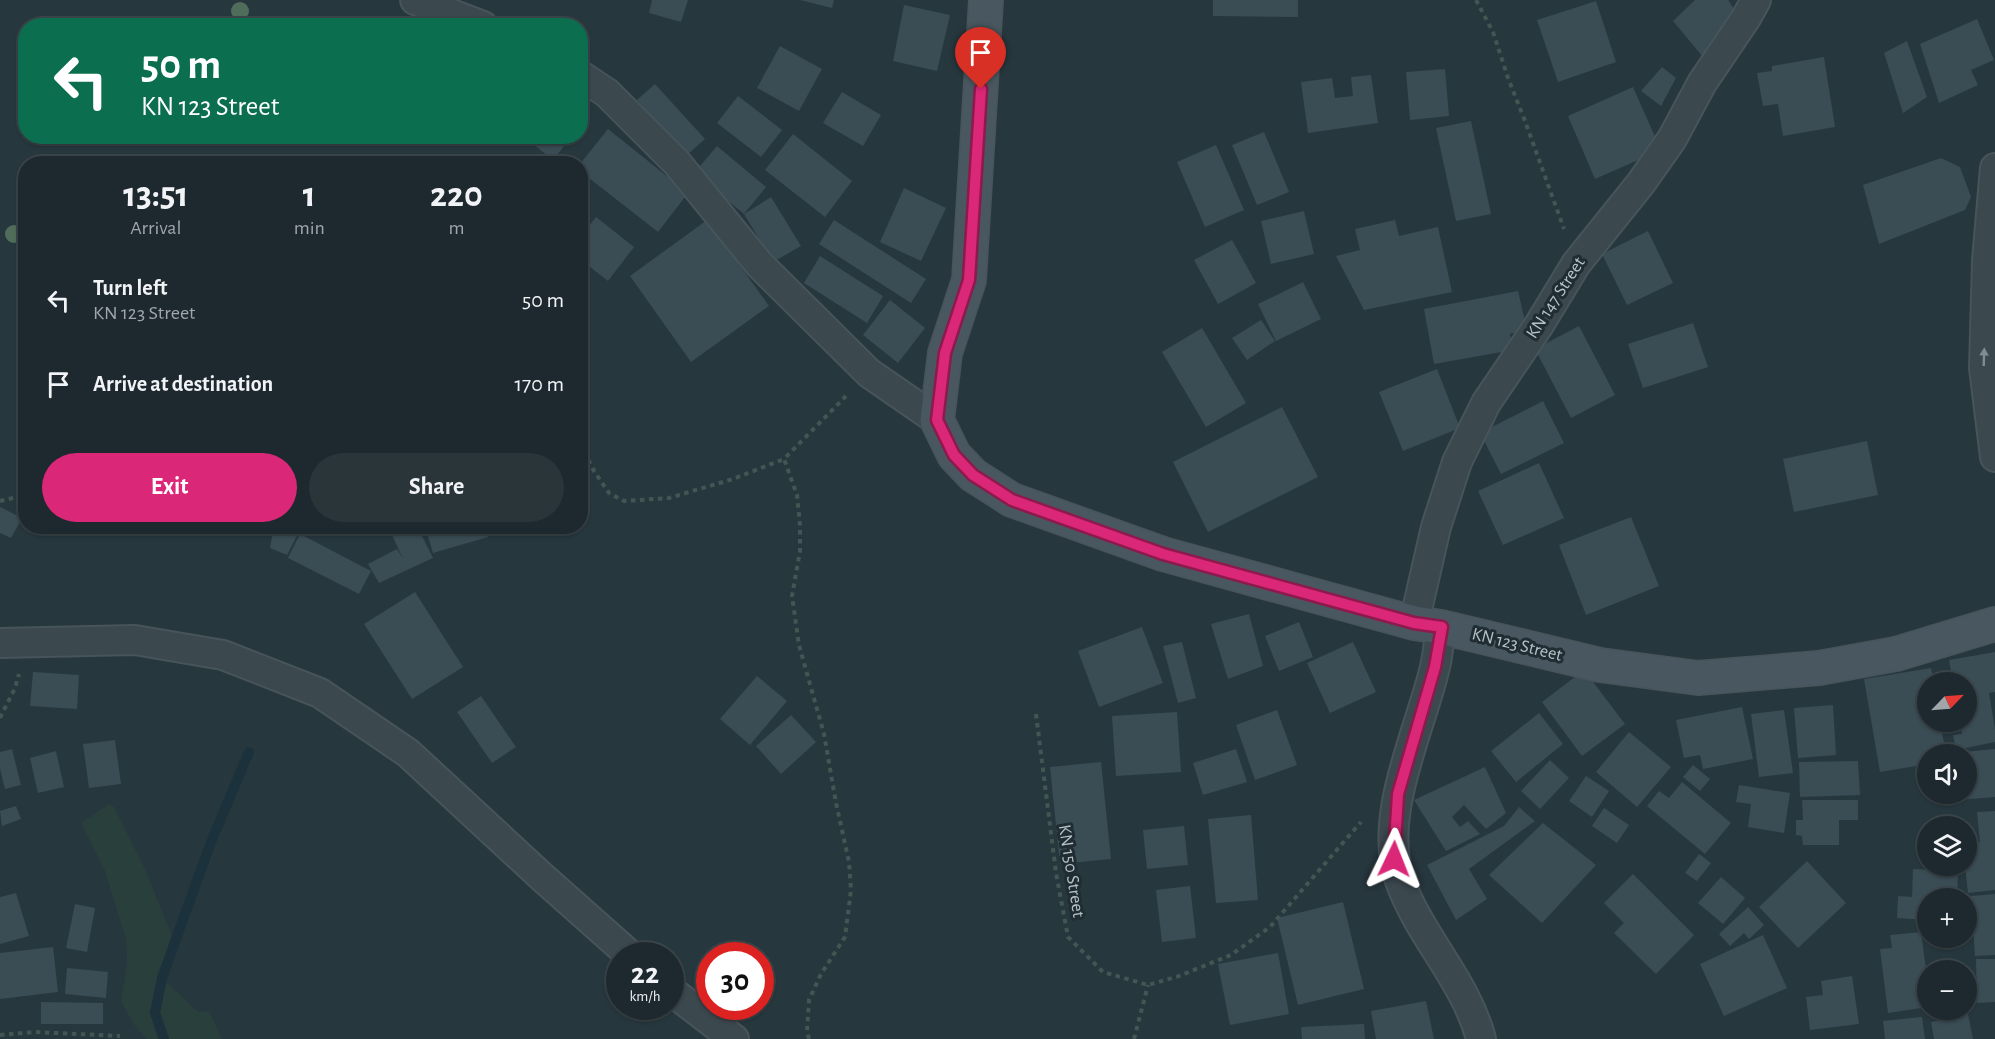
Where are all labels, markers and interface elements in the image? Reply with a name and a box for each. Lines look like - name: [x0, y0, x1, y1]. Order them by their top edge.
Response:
- pin: [955, 27, 1006, 89]
- icon: arrive: [964, 36, 997, 69]
- icon: left: [42, 42, 120, 120]
- text: 50 m: [141, 44, 221, 86]
- text: KN 123 Street: [141, 93, 279, 120]
- text: 13:51: [123, 177, 188, 213]
- text: 1: [303, 177, 316, 213]
- text: 220: [430, 177, 483, 213]
- text: Arrival: [130, 218, 182, 238]
- text: min: [294, 218, 325, 238]
- text: m: [448, 218, 464, 238]
- street label: KN 147 Street: [1523, 254, 1589, 342]
- text: Turn left: [93, 277, 167, 299]
- icon: left: [42, 284, 75, 317]
- text: 50 m: [522, 289, 564, 311]
- text: KN 123 Street: [93, 303, 196, 323]
- one-way arrow: [1979, 348, 1989, 367]
- icon: arrive: [42, 368, 75, 401]
- text: Arrive at destination: [93, 373, 273, 395]
- text: 170 m: [514, 373, 564, 395]
- button: Exit: [42, 453, 297, 522]
- button: Share: [309, 453, 564, 522]
- street label: KN 123 Street: [1470, 625, 1564, 665]
- north arrow: [1917, 672, 1977, 732]
- map controls: [1917, 672, 1977, 1020]
- button: sound: [1917, 744, 1977, 804]
- button: layers: [1917, 816, 1977, 876]
- street label: KN 150 Street: [1055, 823, 1087, 919]
- position arrow: [1362, 827, 1426, 891]
- button: +: [1917, 888, 1977, 948]
- speed limit sign: 30: [696, 942, 774, 1020]
- text: 22: [631, 959, 659, 989]
- button: −: [1917, 960, 1977, 1020]
- text: km/h: [630, 989, 660, 1004]

